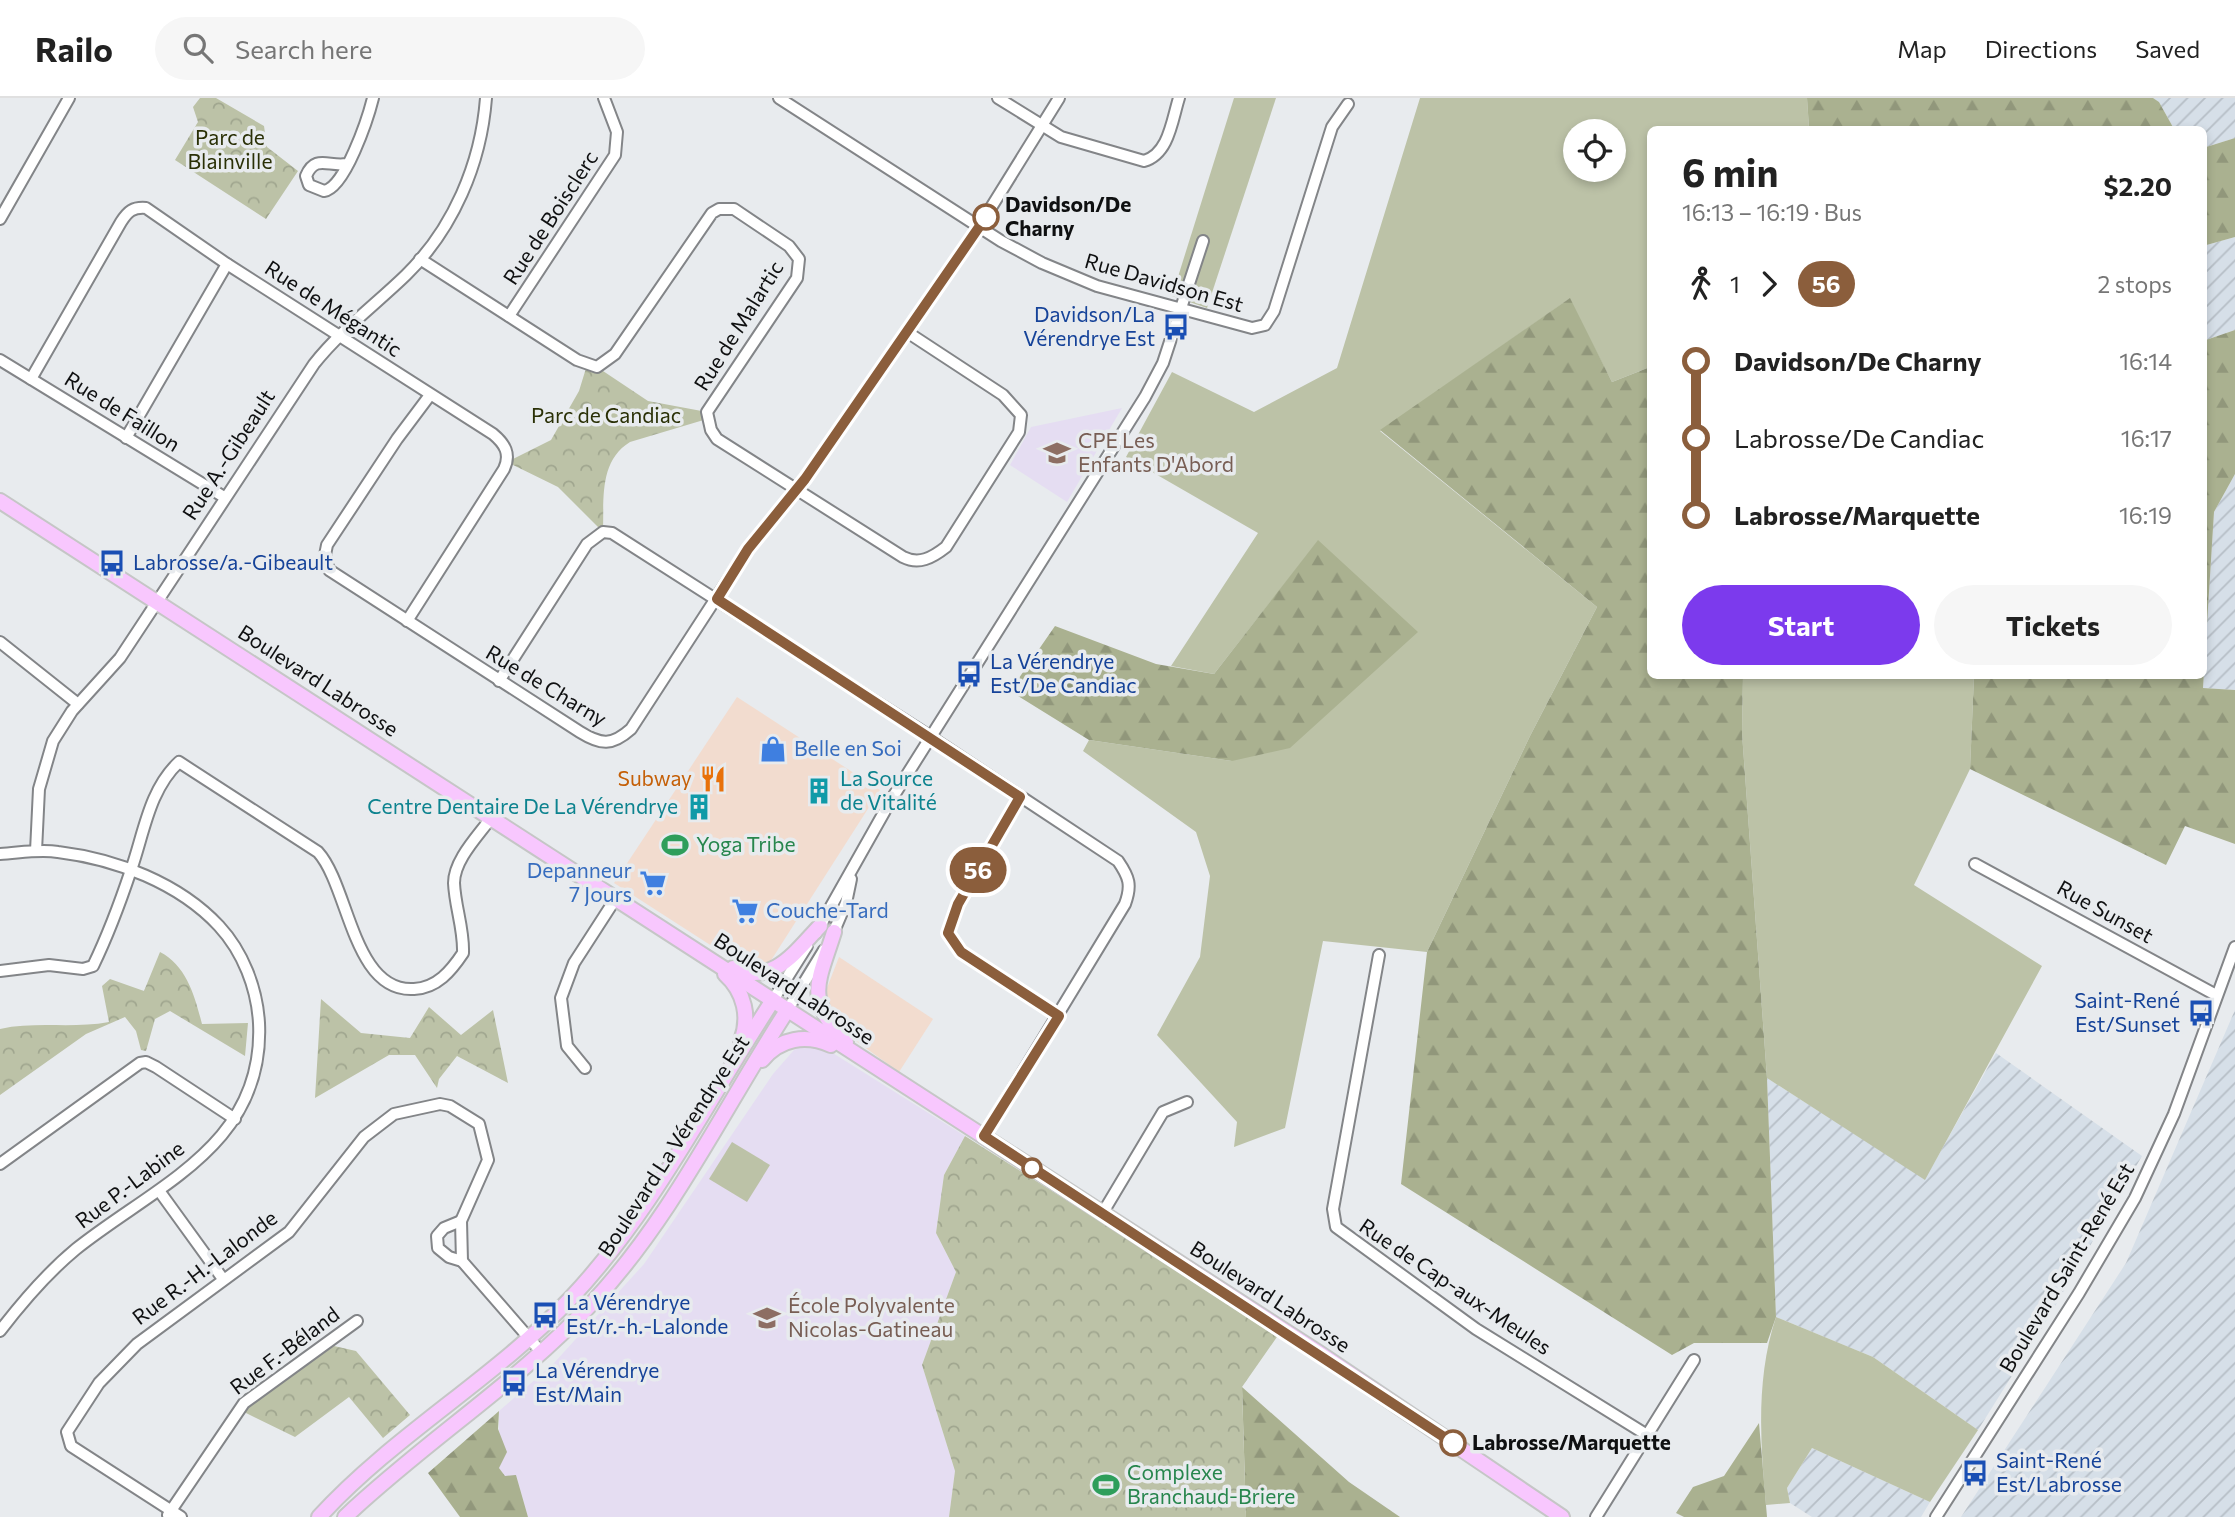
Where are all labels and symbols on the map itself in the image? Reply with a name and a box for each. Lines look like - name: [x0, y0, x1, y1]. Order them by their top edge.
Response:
- park label: Parc de Blainville: [188, 124, 272, 173]
- street label: Rue de Boisclerc: [497, 146, 602, 289]
- place label: Davidson/De Charny: [1005, 191, 1131, 240]
- marker: Davidson/De Charny: [973, 204, 999, 230]
- street label: Rue Davidson Est: [1082, 247, 1247, 316]
- street label: Rue de Mégantic: [261, 254, 407, 361]
- street label: Rue de Malartic: [688, 256, 788, 395]
- place label: Davidson/La Vérendrye Est: [1023, 301, 1155, 350]
- bus stop icon: Davidson/La Vérendrye Est: [1161, 312, 1191, 342]
- street label: Rue de Faillon: [61, 365, 185, 456]
- street label: Rue A.-Gibeault: [176, 384, 279, 524]
- park label: Parc de Candiac: [531, 402, 681, 427]
- place label: CPE Les Enfants D'Abord: [1078, 427, 1234, 476]
- school or university icon: CPE Les Enfants D'Abord: [1042, 438, 1072, 468]
- bus stop icon: Labrosse/a.-Gibeault: [97, 548, 127, 578]
- place label: Labrosse/a.-Gibeault: [133, 549, 333, 574]
- street label: Boulevard Labrosse: [234, 619, 403, 741]
- street label: Rue de Charny: [482, 639, 612, 731]
- place label: La Vérendrye Est/De Candiac: [990, 648, 1137, 697]
- bus stop icon: La Vérendrye Est/De Candiac: [954, 659, 984, 689]
- shop icon: Belle en Soi: [758, 734, 788, 764]
- place label: Belle en Soi: [794, 735, 902, 760]
- restaurant icon: Subway: [698, 764, 728, 794]
- place label: Subway: [618, 765, 692, 790]
- place label: La Source de Vitalité: [840, 765, 937, 814]
- building icon: La Source de Vitalité: [804, 776, 834, 806]
- building icon: Centre Dentaire De La Vérendrye: [684, 792, 714, 822]
- place label: Centre Dentaire De La Vérendrye: [367, 793, 678, 818]
- sports icon: Yoga Tribe: [660, 830, 690, 860]
- place label: Yoga Tribe: [696, 831, 796, 856]
- line badge: 56: [946, 847, 1010, 893]
- place label: Depanneur 7 Jours: [527, 857, 632, 906]
- supermarket icon: Depanneur 7 Jours: [638, 868, 668, 898]
- street label: Rue Sunset: [2053, 874, 2158, 947]
- supermarket icon: Couche-Tard: [730, 896, 760, 926]
- place label: Couche-Tard: [766, 897, 889, 922]
- street label: Boulevard Labrosse: [710, 927, 879, 1049]
- place label: Saint-René Est/Sunset: [2074, 987, 2180, 1036]
- bus stop icon: Saint-René Est/Sunset: [2186, 998, 2216, 1028]
- street label: Boulevard La Vérendrye Est: [592, 1030, 754, 1260]
- street label: Rue P.-Labine: [70, 1135, 188, 1233]
- unlabelled marker: [1022, 1158, 1042, 1178]
- street label: Boulevard Saint-René Est: [1993, 1158, 2138, 1377]
- street label: Rue R.-H.-Lalonde: [127, 1204, 281, 1329]
- street label: Rue de Cap-aux-Meules: [1355, 1212, 1556, 1359]
- street label: Boulevard Labrosse: [1186, 1235, 1355, 1357]
- place label: La Vérendrye Est/r.-h.-Lalonde: [566, 1289, 728, 1338]
- place label: École Polyvalente Nicolas-Gatineau: [788, 1292, 955, 1341]
- bus stop icon: La Vérendrye Est/r.-h.-Lalonde: [530, 1300, 560, 1330]
- street label: Rue F.-Béland: [225, 1301, 344, 1399]
- school or university icon: École Polyvalente Nicolas-Gatineau: [752, 1303, 782, 1333]
- place label: La Vérendrye Est/Main: [535, 1357, 659, 1406]
- bus stop icon: La Vérendrye Est/Main: [499, 1368, 529, 1398]
- place label: Labrosse/Marquette: [1472, 1429, 1671, 1454]
- marker: Labrosse/Marquette: [1440, 1430, 1466, 1456]
- place label: Saint-René Est/Labrosse: [1996, 1447, 2122, 1496]
- bus stop icon: Saint-René Est/Labrosse: [1960, 1458, 1990, 1488]
- place label: Complexe Branchaud-Briere: [1127, 1459, 1295, 1508]
- sports icon: Complexe Branchaud-Briere: [1091, 1470, 1121, 1500]

